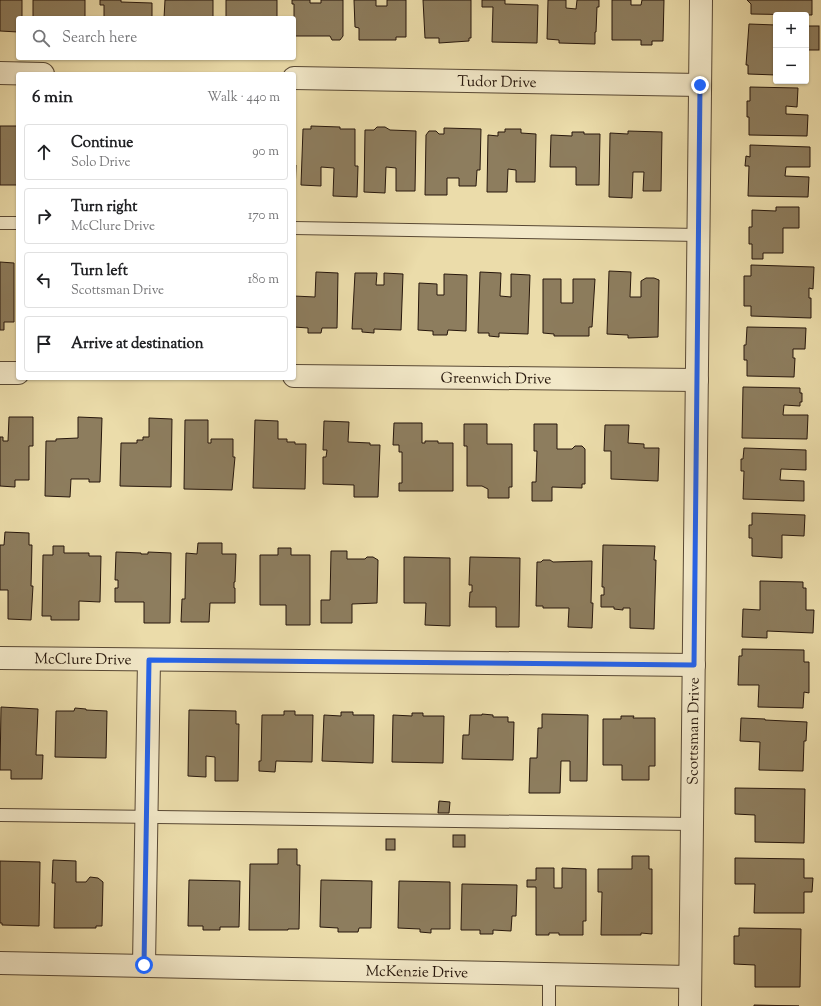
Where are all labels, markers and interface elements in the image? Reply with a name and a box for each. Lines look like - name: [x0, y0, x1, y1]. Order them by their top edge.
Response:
- map controls: [773, 12, 809, 84]
- button: +: [773, 12, 809, 48]
- search box: [16, 16, 296, 60]
- icon: search: [30, 27, 52, 49]
- text: Search here: [62, 28, 137, 49]
- button: −: [773, 48, 809, 84]
- street label: Tudor Drive: [457, 72, 537, 94]
- route end: [691, 76, 709, 94]
- text: 6 min: [32, 86, 73, 110]
- text: Walk · 440 m: [207, 89, 280, 107]
- text: Continue: [71, 133, 133, 154]
- icon: ahead: [33, 141, 55, 163]
- text: 90 m: [252, 143, 279, 161]
- text: Solo Drive: [71, 154, 130, 172]
- text: Turn right: [71, 197, 137, 218]
- icon: right: [33, 205, 55, 227]
- text: 170 m: [248, 207, 279, 225]
- text: McClure Drive: [71, 218, 155, 236]
- text: Turn left: [71, 261, 128, 282]
- icon: left: [33, 269, 55, 291]
- text: 180 m: [248, 271, 279, 289]
- text: Scottsman Drive: [71, 282, 164, 300]
- icon: arrive: [33, 333, 55, 355]
- text: Arrive at destination: [71, 334, 204, 355]
- street label: Greenwich Drive: [441, 368, 551, 391]
- street label: McClure Drive: [34, 649, 132, 671]
- street label: Scottsman Drive: [683, 677, 706, 785]
- route start: [135, 956, 153, 974]
- street label: McKenzie Drive: [365, 961, 468, 984]

